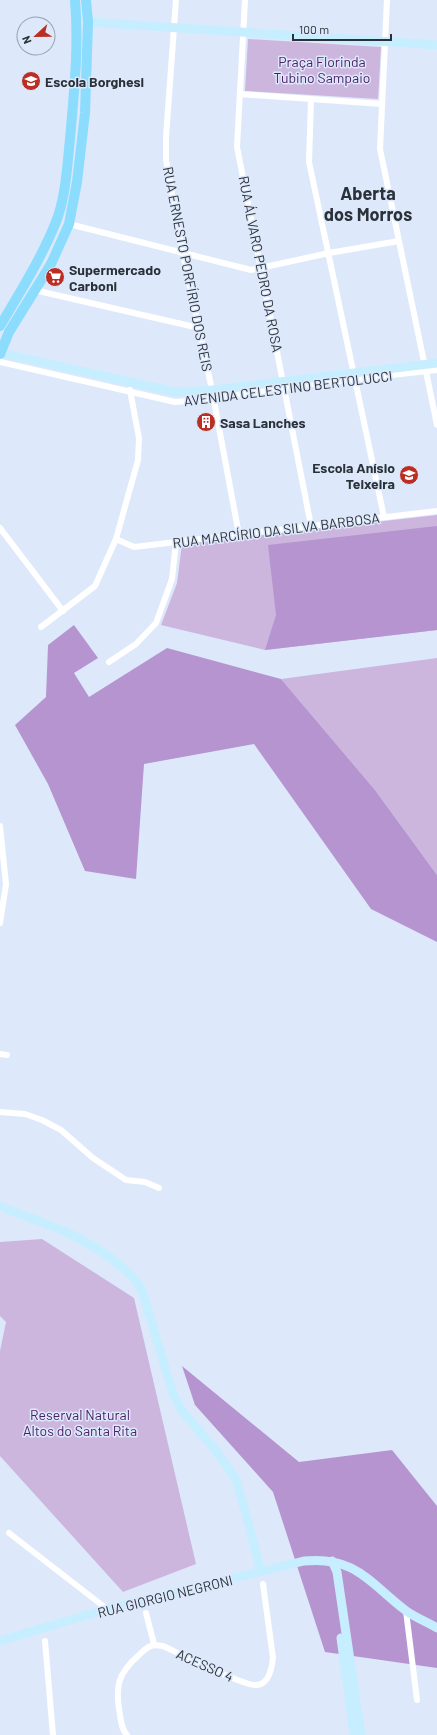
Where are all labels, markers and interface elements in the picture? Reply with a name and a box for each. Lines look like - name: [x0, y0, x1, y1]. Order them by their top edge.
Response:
- north arrow: [16, 16, 56, 56]
- scale bar: [293, 16, 391, 42]
- text: 100 m: [299, 22, 329, 36]
- text: N: [19, 34, 34, 46]
- park label: Praça Florinda Tubino Sampaio: [274, 53, 370, 86]
- school or university icon: Escola Borghesi: [20, 70, 42, 92]
- place label: Escola Borghesi: [45, 73, 144, 90]
- street label: RUA ERNESTO PORFÍRIO DOS REIS: [160, 165, 216, 373]
- street label: RUA ÁLVARO PEDRO DA ROSA: [236, 174, 287, 354]
- district label: Aberta dos Morros: [324, 182, 412, 225]
- place label: Supermercado Carboni: [69, 261, 161, 294]
- supermarket icon: Supermercado Carboni: [44, 266, 66, 288]
- street label: AVENIDA CELESTINO BERTOLUCCI: [183, 367, 393, 409]
- building icon: Sasa Lanches: [195, 411, 217, 433]
- place label: Sasa Lanches: [220, 414, 306, 431]
- place label: Escola Anísio Teixeira: [312, 459, 395, 492]
- school or university icon: Escola Anísio Teixeira: [398, 464, 420, 486]
- street label: RUA MARCÍRIO DA SILVA BARBOSA: [171, 509, 381, 551]
- park label: Reserval Natural Altos do Santa Rita: [23, 1406, 137, 1439]
- street label: RUA GIORGIO NEGRONI: [96, 1571, 234, 1621]
- street label: ACESSO 4: [174, 1645, 236, 1685]

